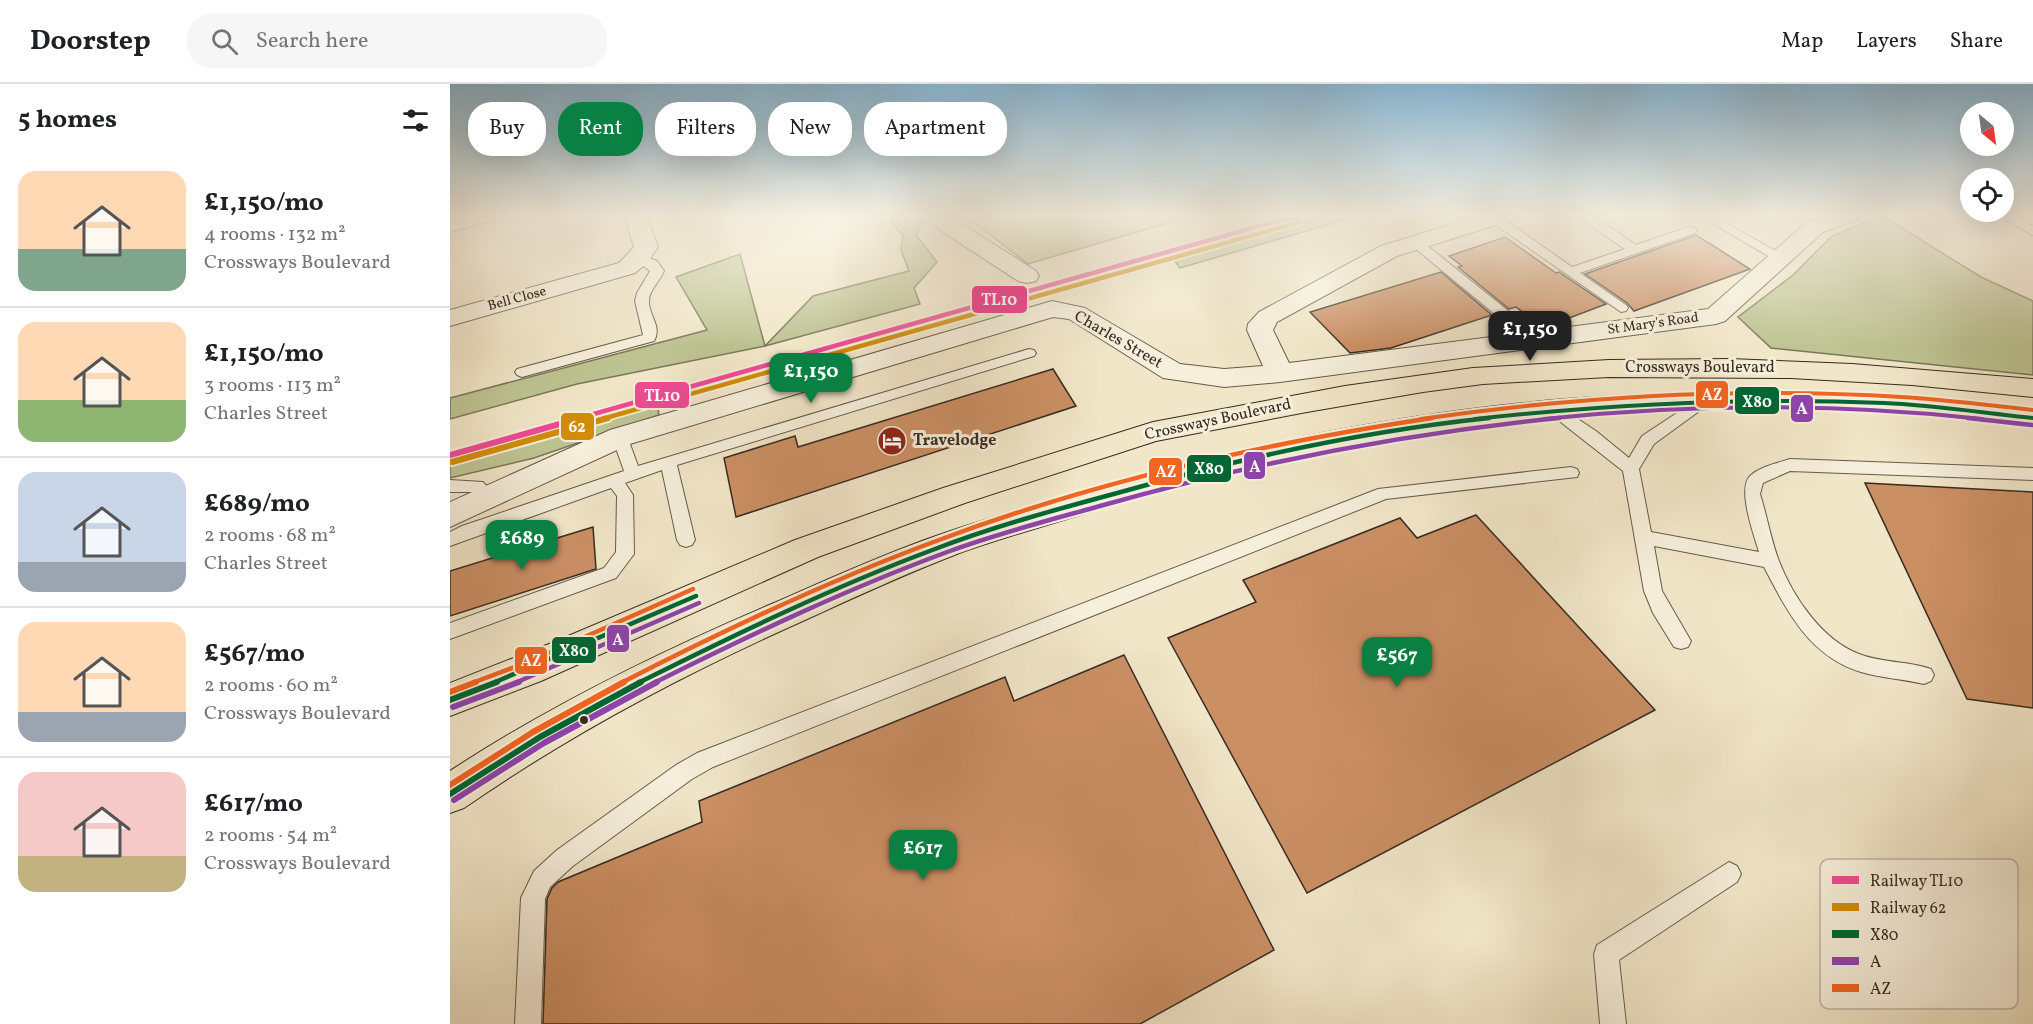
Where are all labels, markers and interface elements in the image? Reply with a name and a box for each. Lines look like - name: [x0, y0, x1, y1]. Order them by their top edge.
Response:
- search box: [187, 14, 607, 68]
- text: Doorstep: [30, 22, 151, 61]
- icon: search: [208, 25, 241, 58]
- text: Search here: [256, 26, 369, 57]
- text: Map: [1781, 27, 1823, 56]
- text: Layers: [1856, 27, 1917, 56]
- text: Share: [1950, 27, 2003, 56]
- text: 5 homes: [18, 102, 117, 138]
- chip: Buy: [468, 102, 546, 156]
- chip: Rent: [558, 102, 643, 156]
- chip: Filters: [655, 102, 756, 156]
- chip: New: [768, 102, 852, 156]
- chip: Apartment: [864, 102, 1007, 156]
- north arrow: [1960, 102, 2014, 156]
- map controls: [1960, 102, 2014, 222]
- icon: filters: [399, 104, 432, 137]
- button: locate: [1960, 168, 2014, 222]
- text: £1,150/mo: [204, 185, 324, 221]
- icon: home: [66, 195, 138, 267]
- text: 4 rooms · 132 m²: [204, 221, 346, 249]
- text: Crossways Boulevard: [204, 249, 391, 277]
- street label: Bell Close: [486, 282, 549, 316]
- line badge: TL10: [971, 285, 1028, 314]
- text: TL10: [981, 290, 1017, 312]
- street label: Charles Street: [1070, 306, 1167, 374]
- street label: St Mary's Road: [1606, 308, 1700, 340]
- pin: £1,150: [1481, 311, 1579, 362]
- text: £1,150: [1502, 316, 1558, 344]
- text: £1,150/mo: [204, 336, 324, 372]
- icon: home: [66, 346, 138, 418]
- pin: £1,150: [762, 353, 860, 404]
- street label: Crossways Boulevard: [1625, 357, 1775, 379]
- text: £1,150: [783, 358, 839, 386]
- text: 3 rooms · 113 m²: [204, 372, 341, 400]
- line badge: AZ: [1695, 380, 1729, 409]
- line badge: TL10: [634, 381, 690, 409]
- text: AZ: [1701, 385, 1723, 407]
- text: TL10: [644, 386, 680, 408]
- line badge: X80: [1734, 386, 1780, 415]
- text: X80: [1742, 392, 1772, 414]
- street label: Crossways Boulevard: [1143, 394, 1293, 446]
- line badge: A: [1790, 394, 1814, 423]
- text: A: [1796, 399, 1808, 421]
- text: Charles Street: [204, 400, 328, 428]
- line badge: 62: [560, 412, 595, 441]
- text: 62: [568, 417, 586, 439]
- hotel icon: Travelodge: [876, 425, 908, 457]
- place label: Travelodge: [913, 430, 996, 452]
- line badge: A: [1243, 451, 1266, 480]
- line badge: X80: [1186, 454, 1232, 483]
- line badge: AZ: [1148, 457, 1183, 486]
- text: A: [1249, 457, 1261, 479]
- text: X80: [1194, 459, 1224, 481]
- text: AZ: [1155, 462, 1177, 484]
- text: £689/mo: [204, 486, 310, 522]
- icon: home: [66, 496, 138, 568]
- pin: £689: [486, 520, 558, 571]
- text: 2 rooms · 68 m²: [204, 522, 336, 550]
- text: £689: [500, 525, 544, 553]
- text: Charles Street: [204, 550, 328, 578]
- line badge: A: [606, 624, 630, 653]
- text: A: [612, 630, 624, 652]
- text: £567/mo: [204, 636, 305, 672]
- line badge: X80: [551, 636, 597, 664]
- pin: £567: [1361, 637, 1433, 688]
- text: X80: [559, 641, 589, 663]
- text: £567: [1376, 642, 1418, 670]
- icon: home: [66, 646, 138, 718]
- line badge: AZ: [514, 646, 548, 675]
- text: AZ: [520, 651, 542, 673]
- text: 2 rooms · 60 m²: [204, 672, 338, 700]
- text: Crossways Boulevard: [204, 700, 391, 728]
- unlabelled marker: [578, 714, 590, 726]
- text: £617/mo: [204, 786, 303, 822]
- icon: home: [66, 796, 138, 868]
- text: 2 rooms · 54 m²: [204, 822, 337, 850]
- pin: £617: [887, 830, 959, 881]
- text: £617: [903, 835, 943, 863]
- text: Crossways Boulevard: [204, 850, 391, 878]
- legend: [1820, 859, 2018, 1009]
- text: Railway TL10: [1870, 871, 1963, 893]
- text: Railway 62: [1870, 898, 1946, 920]
- text: X80: [1870, 925, 1898, 947]
- text: A: [1870, 952, 1881, 974]
- text: AZ: [1870, 979, 1891, 1001]

